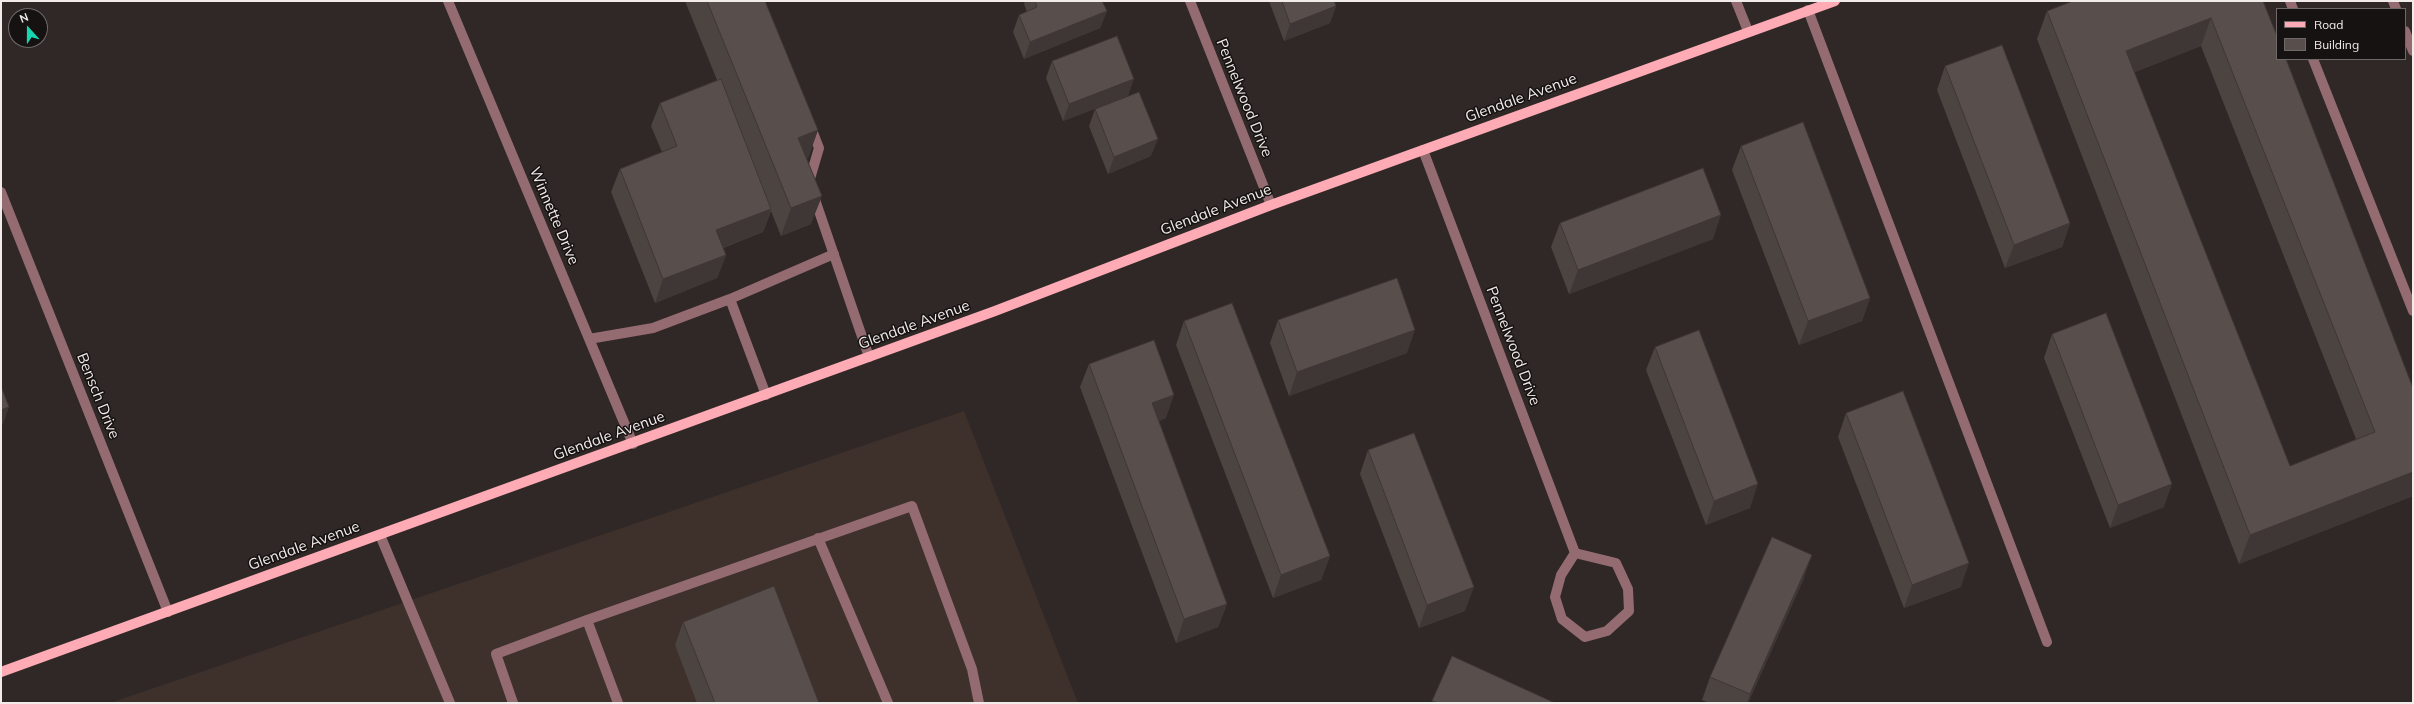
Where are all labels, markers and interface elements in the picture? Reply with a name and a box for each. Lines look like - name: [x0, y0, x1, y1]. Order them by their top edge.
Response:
- north arrow: [8, 8, 48, 48]
- legend: [2276, 8, 2406, 60]
- text: N: [18, 10, 30, 26]
- text: Road: [2314, 17, 2343, 32]
- street label: Pennelwood Drive: [1212, 36, 1276, 160]
- text: Building: [2314, 37, 2359, 52]
- street label: Glendale Avenue: [1463, 69, 1579, 127]
- street label: Winnette Drive: [525, 164, 583, 268]
- street label: Glendale Avenue: [1158, 181, 1274, 239]
- street label: Pennelwood Drive: [1482, 284, 1544, 408]
- street label: Glendale Avenue: [856, 296, 972, 354]
- street label: Bensch Drive: [73, 350, 123, 442]
- street label: Glendale Avenue: [551, 407, 667, 465]
- street label: Glendale Avenue: [246, 517, 362, 575]

